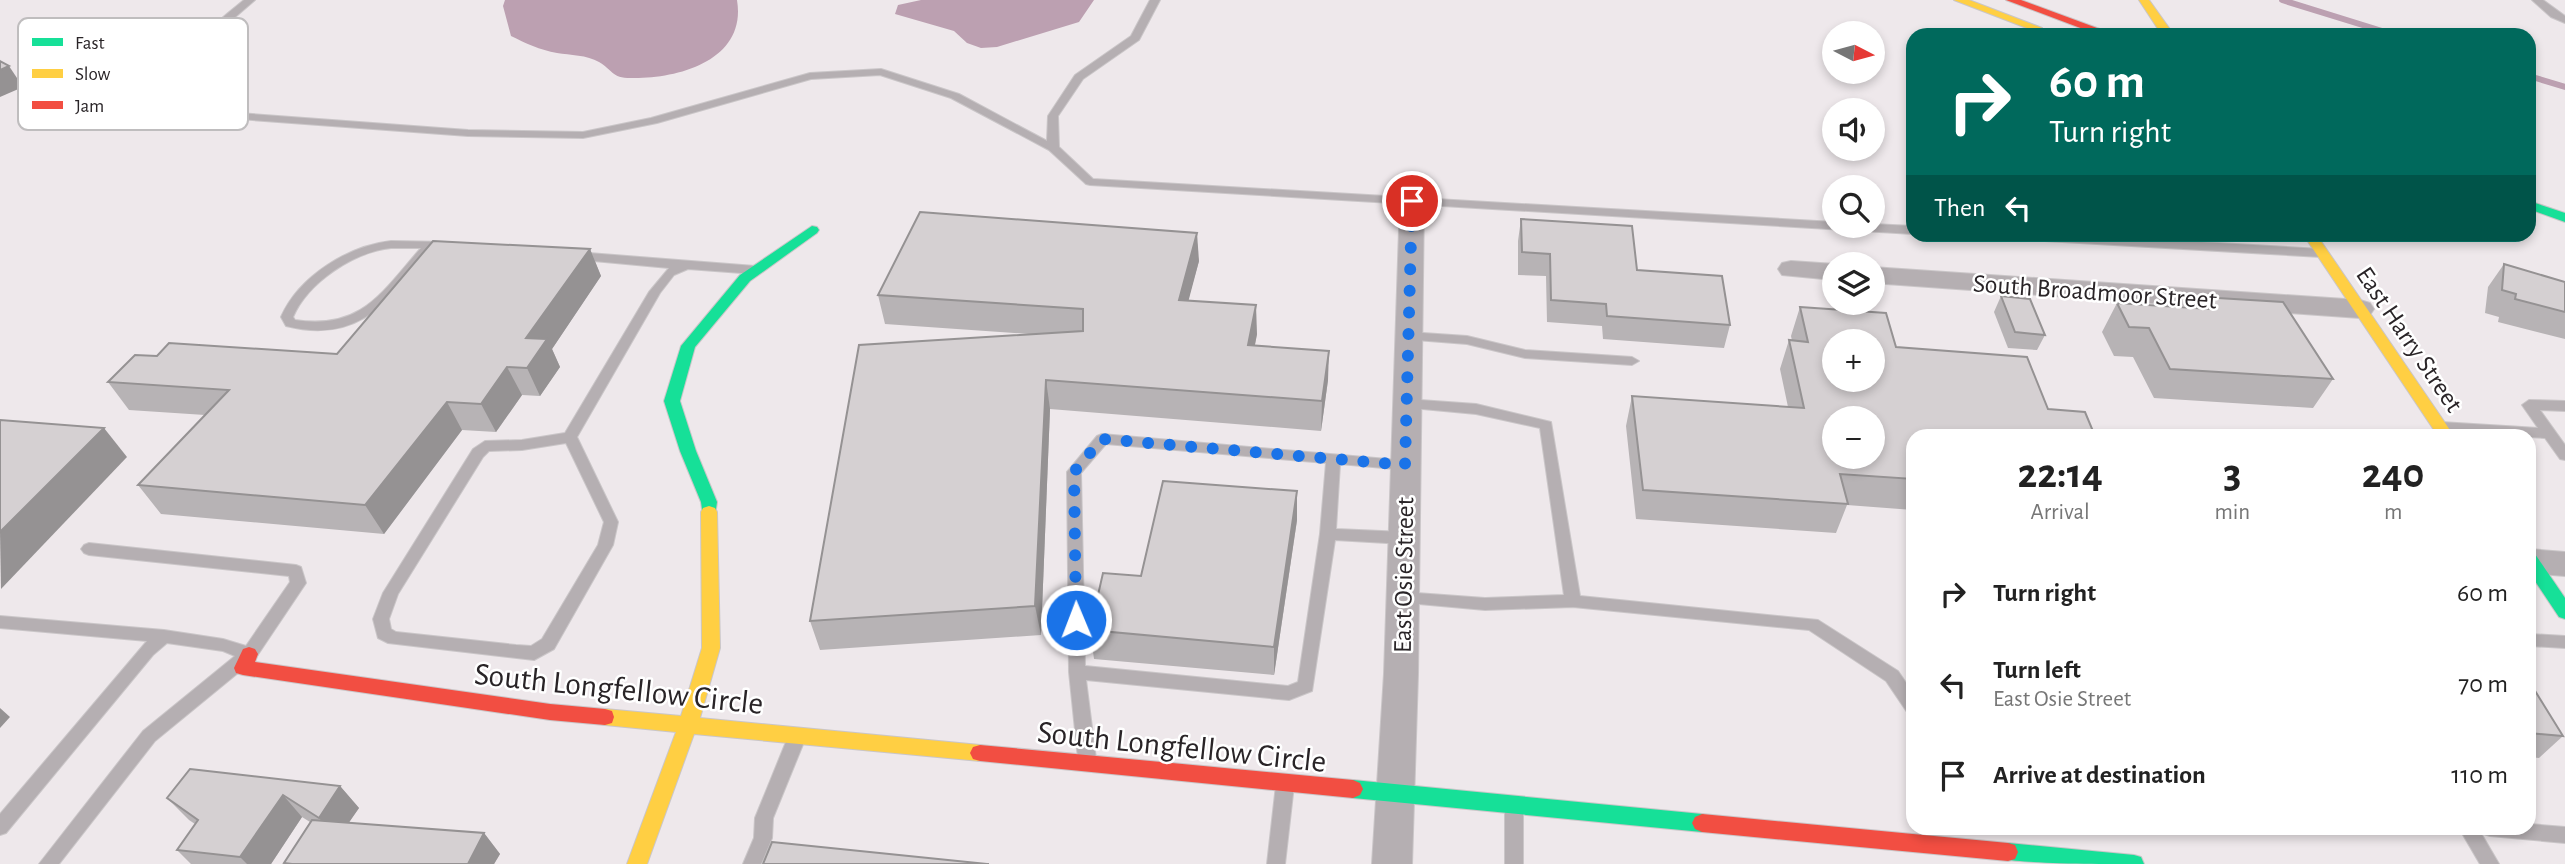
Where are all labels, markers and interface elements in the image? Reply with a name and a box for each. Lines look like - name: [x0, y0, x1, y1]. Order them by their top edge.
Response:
- legend: [18, 18, 248, 130]
- north arrow: [1822, 21, 1885, 84]
- map controls: [1822, 21, 1885, 469]
- text: Fast: [75, 34, 105, 53]
- icon: right: [1934, 56, 2025, 147]
- text: 60 m: [2049, 58, 2145, 107]
- text: Slow: [75, 65, 111, 84]
- text: Jam: [75, 97, 104, 116]
- button: sound: [1822, 98, 1885, 161]
- text: Turn right: [2049, 116, 2171, 148]
- pin: [1382, 171, 1442, 231]
- button: search: [1822, 175, 1885, 238]
- icon: arrive: [1393, 182, 1431, 220]
- icon: left: [1999, 189, 2037, 227]
- text: Then: [1934, 195, 1985, 221]
- button: layers: [1822, 252, 1885, 315]
- street label: East Harry Street: [2351, 262, 2467, 417]
- street label: South Broadmoor Street: [1972, 271, 2218, 313]
- button: +: [1822, 329, 1885, 392]
- button: −: [1822, 406, 1885, 469]
- text: 22:14: [2017, 453, 2103, 495]
- text: 3: [2223, 453, 2241, 495]
- text: 240: [2362, 453, 2424, 495]
- street label: East Osie Street: [1390, 497, 1418, 653]
- text: Arrival: [2031, 501, 2090, 524]
- text: min: [2214, 501, 2250, 524]
- text: m: [2384, 501, 2402, 524]
- icon: right: [1934, 575, 1972, 613]
- text: Turn right: [1993, 580, 2096, 606]
- text: 60 m: [2457, 580, 2508, 606]
- position arrow: [1039, 583, 1113, 657]
- text: Turn left: [1993, 657, 2081, 683]
- street label: South Longfellow Circle: [473, 658, 765, 720]
- icon: left: [1934, 666, 1972, 704]
- text: 70 m: [2458, 671, 2508, 697]
- text: East Osie Street: [1993, 688, 2131, 711]
- street label: South Longfellow Circle: [1036, 716, 1328, 778]
- icon: arrive: [1934, 757, 1972, 795]
- text: Arrive at destination: [1993, 762, 2206, 788]
- text: 110 m: [2451, 762, 2508, 788]

